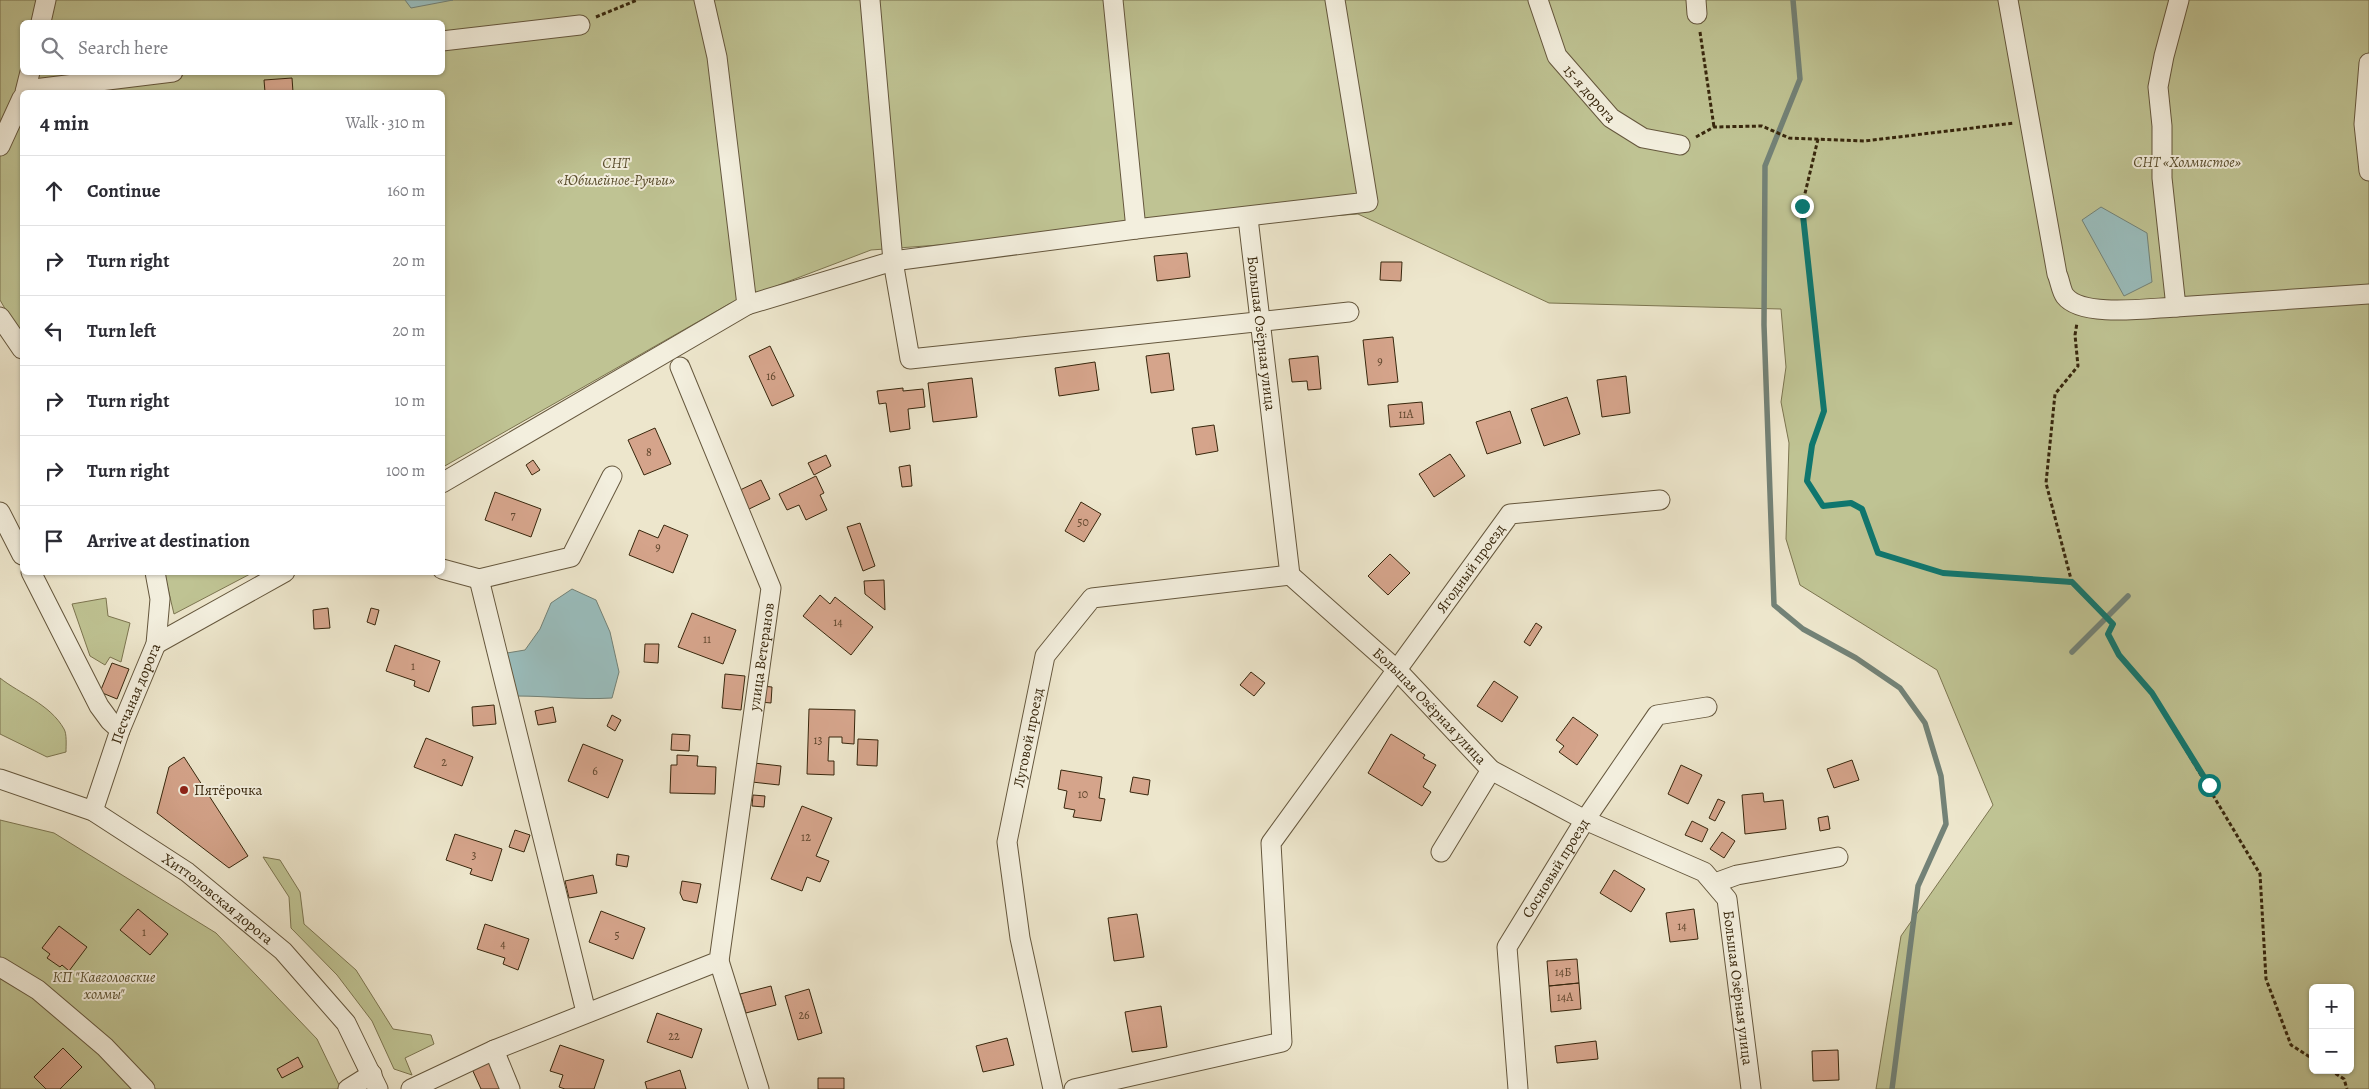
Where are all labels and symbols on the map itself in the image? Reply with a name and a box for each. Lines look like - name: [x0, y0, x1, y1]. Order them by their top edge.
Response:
- street label: 15-я дорога: [1559, 60, 1621, 127]
- park label: СНТ «Холмистое»: [2133, 152, 2241, 172]
- park label: СНТ «Юбилейное-Ручьи»: [557, 153, 675, 190]
- route end: [1791, 195, 1814, 218]
- street label: Большая Озёрная улица: [1243, 255, 1281, 412]
- house number: 9: [1377, 353, 1383, 369]
- house number: 16: [766, 368, 776, 384]
- house number: 11А: [1398, 406, 1415, 422]
- house number: 8: [646, 444, 652, 460]
- house number: 7: [510, 507, 516, 523]
- house number: 50: [1077, 514, 1089, 530]
- street label: Ягодный проезд: [1431, 520, 1510, 617]
- house number: 9: [655, 539, 661, 555]
- street label: улица Ветеранов: [744, 601, 779, 713]
- house number: 14: [833, 614, 843, 630]
- house number: 11: [703, 631, 711, 647]
- street label: Песчаная дорога: [106, 640, 165, 746]
- street label: Большая Озёрная улица: [1368, 643, 1491, 769]
- house number: 1: [411, 658, 415, 674]
- street label: Луговой проезд: [1008, 686, 1048, 789]
- house number: 13: [813, 732, 823, 748]
- house number: 2: [441, 754, 447, 770]
- house number: 6: [592, 763, 598, 779]
- route start: [2198, 774, 2221, 797]
- place label: Пятёрочка: [194, 780, 263, 800]
- marker: Пятёрочка: [178, 784, 190, 796]
- house number: 10: [1078, 786, 1088, 802]
- street label: Сосновый проезд: [1517, 815, 1594, 922]
- house number: 12: [801, 829, 811, 845]
- house number: 3: [472, 847, 477, 863]
- street label: Хиттоловская дорога: [158, 849, 277, 949]
- street label: Большая Озёрная улица: [1719, 909, 1758, 1066]
- house number: 14: [1677, 918, 1687, 934]
- house number: 1: [142, 924, 146, 940]
- house number: 5: [614, 927, 620, 943]
- house number: 4: [500, 936, 506, 952]
- house number: 14Б: [1555, 964, 1571, 980]
- park label: КП "Кавголовские холмы": [53, 967, 156, 1004]
- house number: 14А: [1557, 989, 1574, 1005]
- house number: 26: [798, 1007, 810, 1023]
- house number: 22: [668, 1028, 680, 1044]

